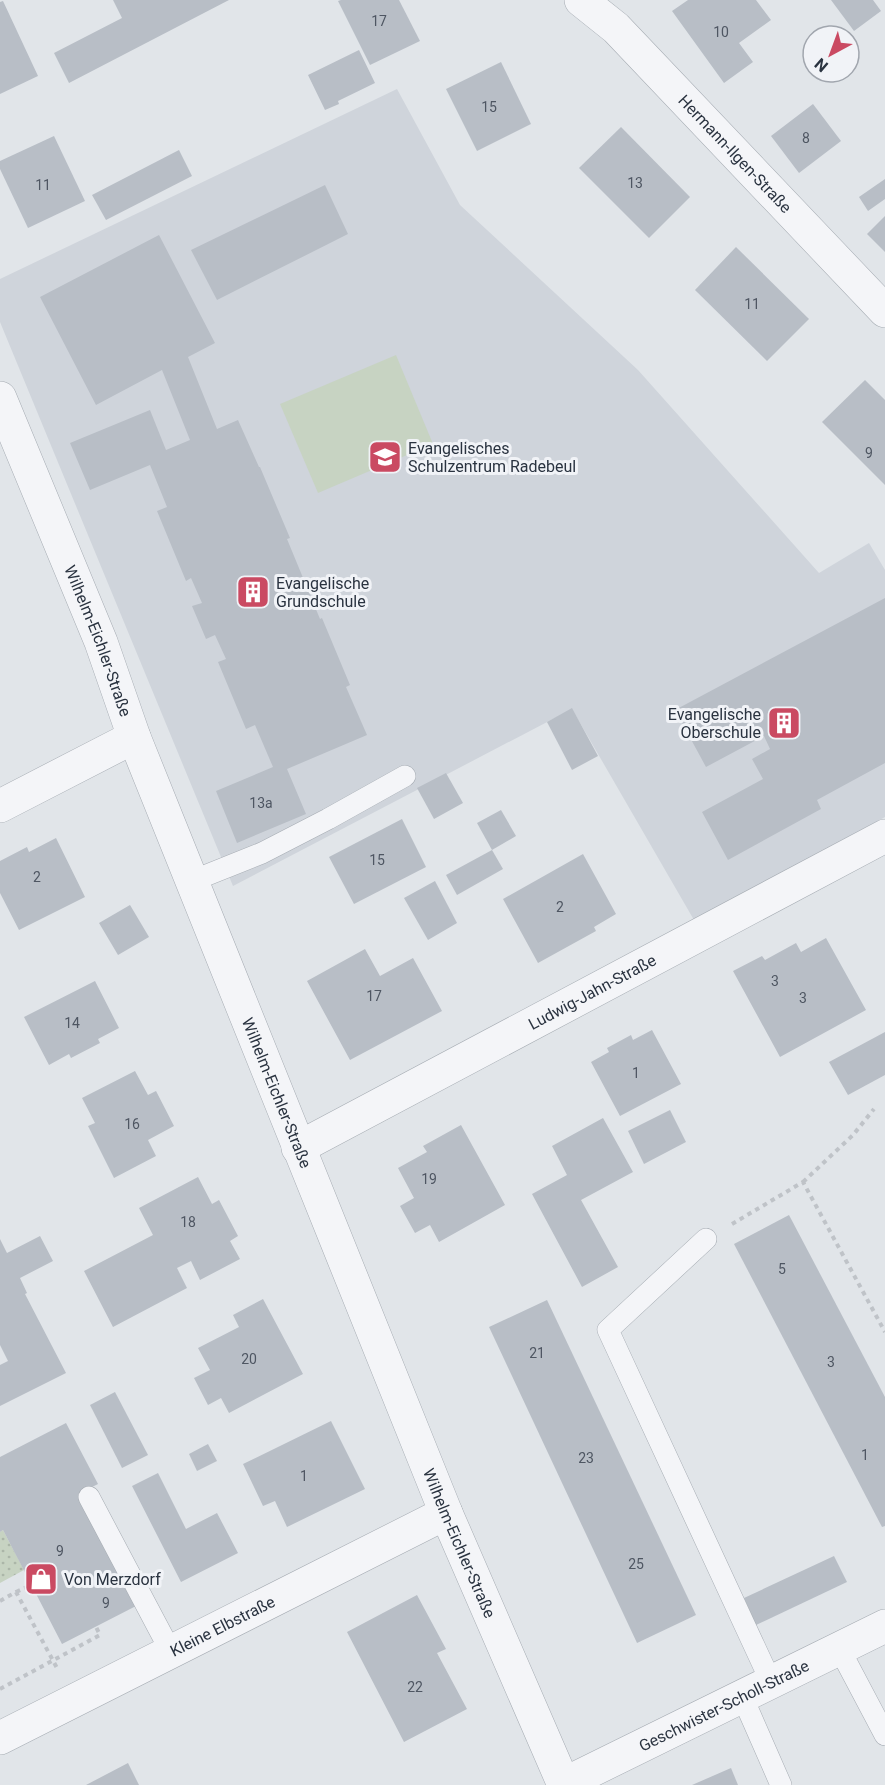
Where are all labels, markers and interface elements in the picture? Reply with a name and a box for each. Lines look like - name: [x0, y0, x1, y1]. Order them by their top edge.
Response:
- house number: 17: [371, 13, 387, 29]
- house number: 10: [713, 24, 729, 40]
- north arrow: [801, 24, 861, 84]
- text: N: [811, 54, 832, 76]
- street label: Hermann-Ilgen-Straße: [674, 91, 795, 217]
- house number: 15: [481, 99, 497, 115]
- house number: 8: [802, 130, 810, 146]
- house number: 13: [627, 175, 643, 191]
- house number: 11: [35, 177, 51, 193]
- house number: 11: [744, 296, 760, 312]
- school or university icon: Evangelisches Schulzentrum Radebeul: [367, 439, 403, 475]
- place label: Evangelisches Schulzentrum Radebeul: [408, 439, 576, 476]
- house number: 9: [865, 445, 873, 461]
- street label: Wilhelm-Eichler-Straße: [60, 562, 135, 719]
- building icon: Evangelische Grundschule: [235, 574, 271, 610]
- place label: Evangelische Grundschule: [276, 574, 369, 611]
- place label: Evangelische Oberschule: [668, 705, 761, 742]
- building icon: Evangelische Oberschule: [766, 705, 802, 741]
- house number: 13a: [249, 795, 273, 811]
- house number: 15: [369, 852, 385, 868]
- house number: 2: [33, 869, 41, 885]
- house number: 2: [556, 899, 564, 915]
- street label: Ludwig-Jahn-Straße: [525, 951, 659, 1034]
- house number: 3: [771, 973, 779, 989]
- house number: 17: [366, 988, 382, 1004]
- house number: 3: [799, 990, 807, 1006]
- house number: 14: [64, 1015, 80, 1031]
- street label: Wilhelm-Eichler-Straße: [238, 1015, 315, 1171]
- house number: 1: [632, 1065, 640, 1081]
- house number: 16: [124, 1116, 140, 1132]
- house number: 19: [421, 1171, 437, 1187]
- house number: 18: [180, 1214, 196, 1230]
- house number: 5: [778, 1261, 786, 1277]
- house number: 21: [529, 1345, 545, 1361]
- house number: 20: [241, 1351, 257, 1367]
- house number: 3: [827, 1354, 835, 1370]
- house number: 1: [861, 1447, 869, 1463]
- house number: 23: [578, 1450, 594, 1466]
- street label: Wilhelm-Eichler-Straße: [419, 1466, 499, 1621]
- house number: 1: [300, 1468, 308, 1484]
- house number: 9: [56, 1543, 64, 1559]
- house number: 25: [628, 1556, 644, 1572]
- shop icon: Von Merzdorf: [23, 1561, 59, 1597]
- place label: Von Merzdorf: [64, 1570, 161, 1589]
- street label: Kleine Elbstraße: [167, 1592, 278, 1661]
- house number: 9: [102, 1595, 110, 1611]
- street label: Geschwister-Scholl-Straße: [636, 1656, 812, 1756]
- house number: 22: [407, 1679, 423, 1695]

